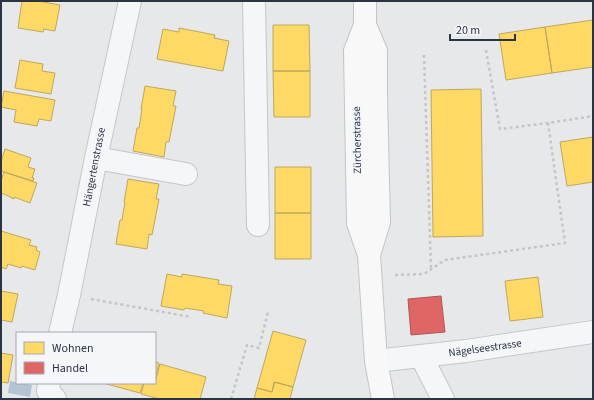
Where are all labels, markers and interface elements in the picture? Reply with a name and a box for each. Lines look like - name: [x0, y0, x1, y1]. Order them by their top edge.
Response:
- scale bar: [450, 16, 515, 42]
- text: 20 m: [456, 22, 480, 39]
- street label: Zürcherstrasse: [349, 106, 365, 174]
- street label: Hängertenstrasse: [79, 126, 109, 208]
- legend: [16, 332, 156, 384]
- street label: Nägelseestrasse: [447, 335, 523, 361]
- text: Wohnen: [52, 340, 94, 357]
- text: Handel: [52, 360, 88, 377]

